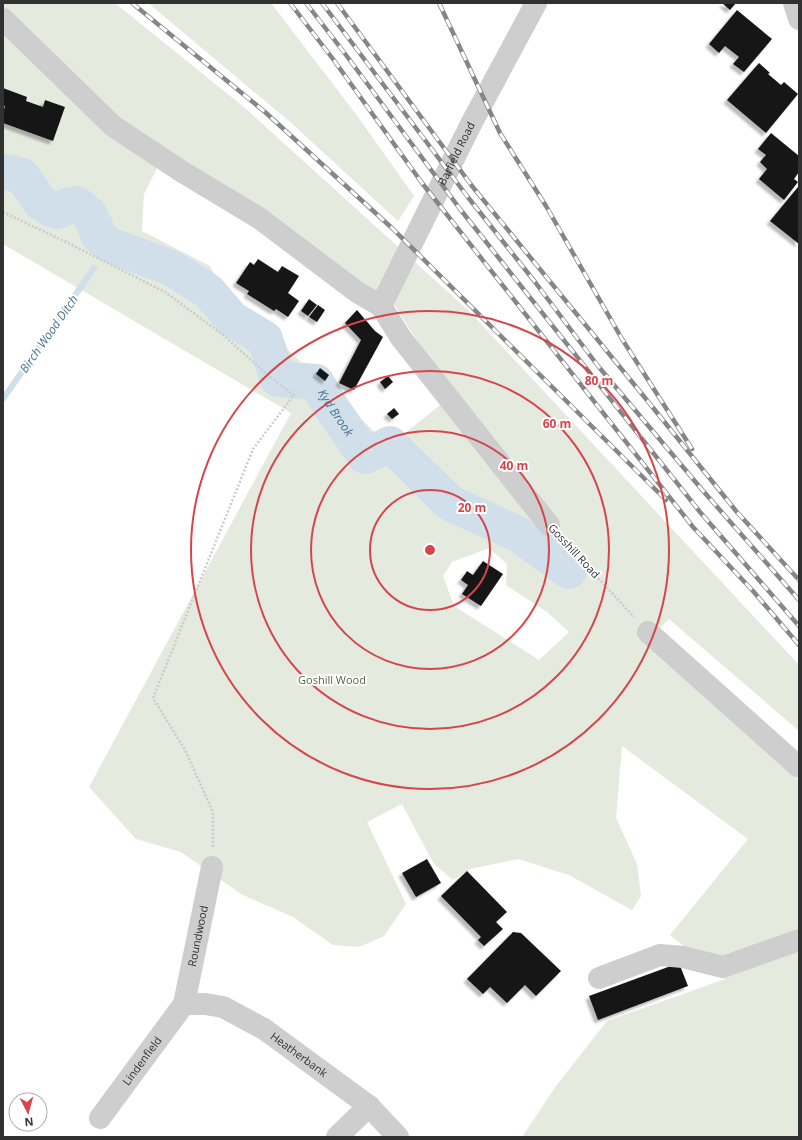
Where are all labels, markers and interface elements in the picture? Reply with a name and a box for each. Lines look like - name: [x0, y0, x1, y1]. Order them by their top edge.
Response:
- street label: Barfield Road: [434, 119, 478, 188]
- water label: Birch Wood Ditch: [15, 291, 82, 376]
- text: 80 m: [585, 372, 613, 389]
- water label: Kyd Brook: [314, 386, 358, 440]
- text: 60 m: [543, 415, 571, 432]
- text: 40 m: [500, 457, 528, 474]
- text: 20 m: [458, 499, 486, 516]
- street label: Gosshill Road: [545, 520, 603, 581]
- centre of rings: [423, 543, 437, 557]
- park label: Goshill Wood: [298, 672, 366, 687]
- street label: Roundwood: [184, 904, 211, 968]
- street label: Heatherbank: [268, 1028, 331, 1080]
- street label: Lindenfield: [119, 1033, 165, 1088]
- north arrow: [8, 1092, 48, 1132]
- text: N: [24, 1115, 34, 1130]

